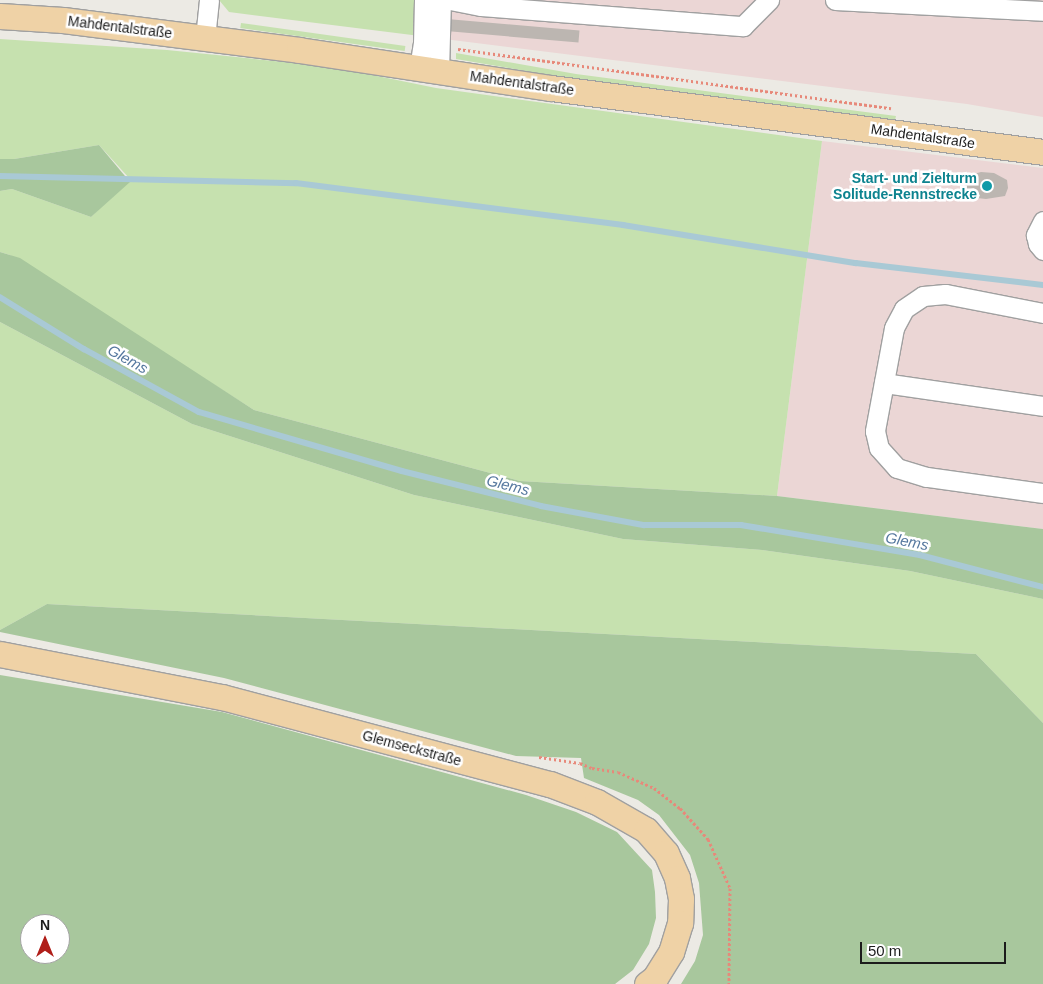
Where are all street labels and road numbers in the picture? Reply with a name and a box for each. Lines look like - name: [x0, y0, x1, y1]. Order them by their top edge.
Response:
- street label: Mahdentalstraße: [67, 12, 173, 42]
- street label: Mahdentalstraße: [469, 67, 575, 99]
- street label: Mahdentalstraße: [870, 120, 976, 152]
- street label: Glemseckstraße: [361, 727, 463, 769]

